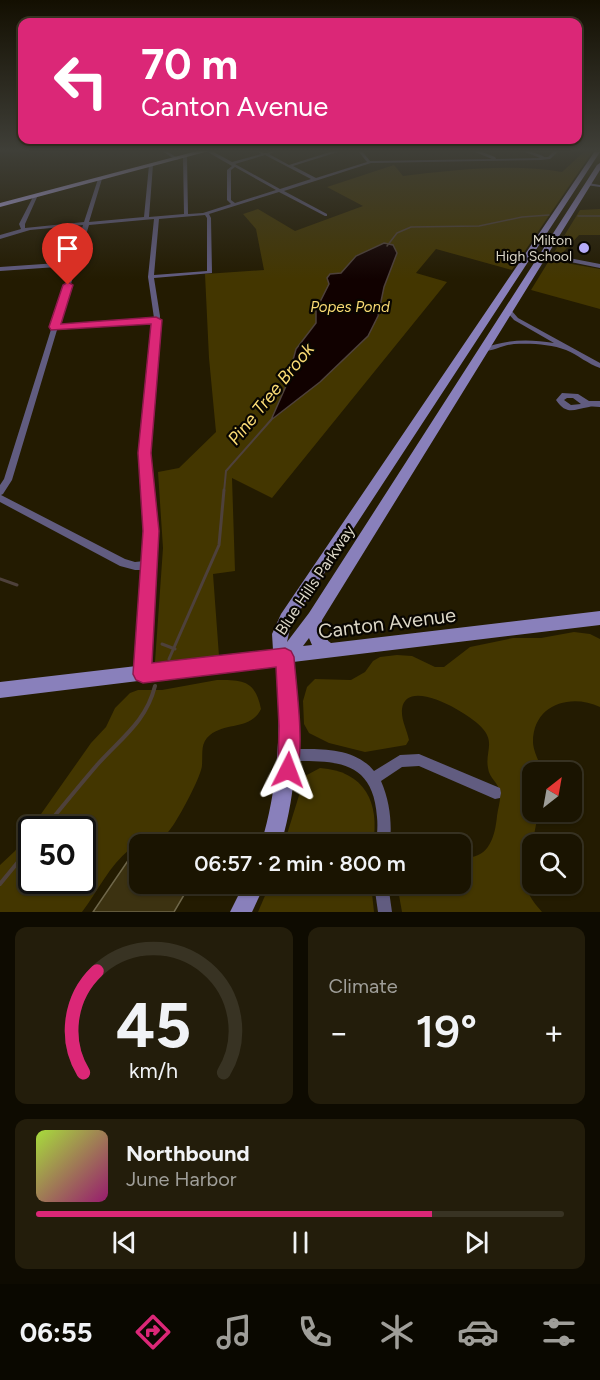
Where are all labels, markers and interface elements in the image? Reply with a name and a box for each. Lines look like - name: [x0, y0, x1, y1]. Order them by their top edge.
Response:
- text: 70 m: [141, 39, 238, 90]
- icon: left: [42, 42, 120, 120]
- text: Canton Avenue: [141, 90, 328, 123]
- pin: [42, 223, 93, 285]
- icon: arrive: [51, 232, 84, 265]
- place label: Milton High School: [495, 232, 572, 265]
- marker: Milton High School: [577, 241, 591, 255]
- water label: Popes Pond: [310, 298, 390, 316]
- water label: Pine Tree Brook: [223, 337, 320, 450]
- street label: Blue Hills Parkway: [271, 521, 359, 639]
- street label: Canton Avenue: [317, 603, 457, 643]
- position arrow: [256, 738, 320, 802]
- north arrow: [522, 762, 582, 822]
- map controls: [522, 762, 582, 894]
- speed limit sign: 50: [18, 816, 96, 894]
- button: search: [522, 834, 582, 894]
- text: 06:57 · 2 min · 800 m: [194, 850, 406, 877]
- text: Climate: [329, 974, 398, 998]
- text: 45: [116, 988, 192, 1063]
- text: 19°: [415, 1004, 477, 1058]
- text: −: [329, 1013, 349, 1052]
- text: +: [543, 1013, 564, 1052]
- text: km/h: [129, 1058, 178, 1083]
- text: Northbound: [126, 1140, 250, 1167]
- text: June Harbor: [126, 1167, 237, 1191]
- icon: previous: [108, 1226, 141, 1259]
- icon: pause: [284, 1226, 317, 1259]
- icon: next: [460, 1226, 493, 1259]
- icon: directions: [132, 1311, 174, 1353]
- icon: music: [213, 1311, 255, 1353]
- icon: phone: [294, 1311, 336, 1353]
- icon: climate: [376, 1311, 418, 1353]
- icon: car: [457, 1311, 499, 1353]
- icon: filters: [538, 1311, 580, 1353]
- text: 06:55: [20, 1316, 92, 1349]

